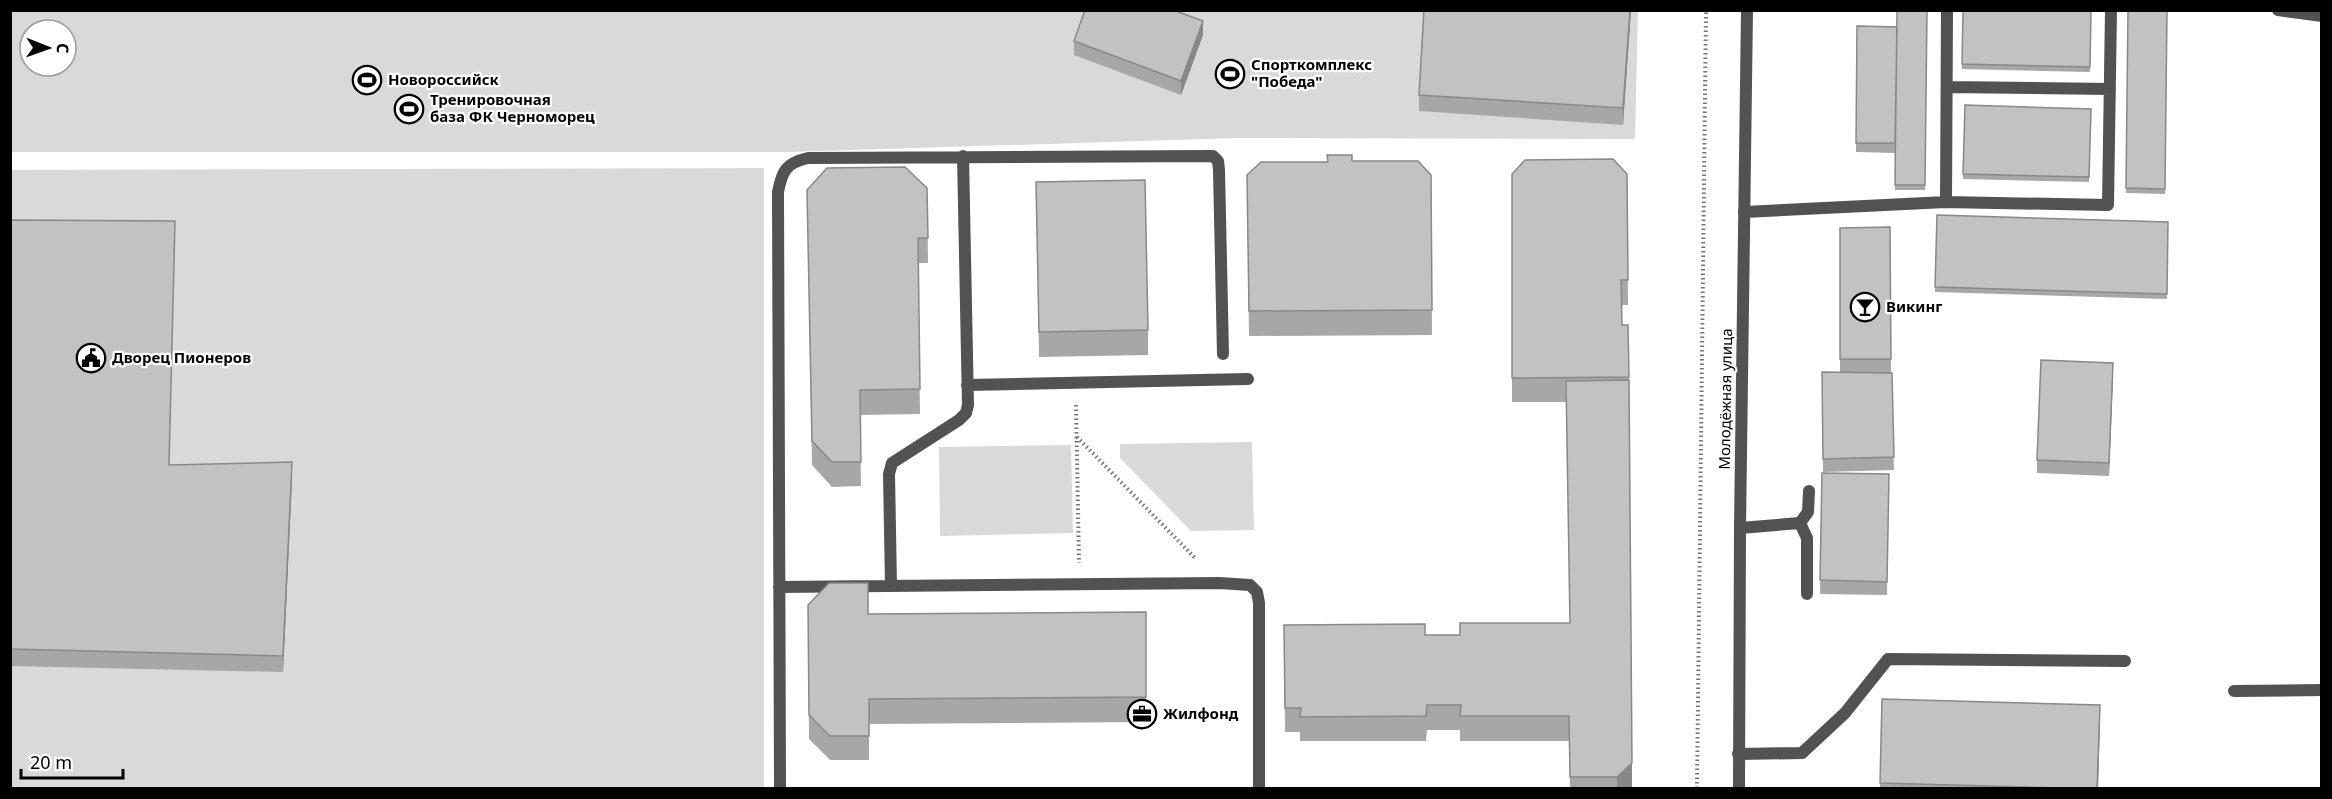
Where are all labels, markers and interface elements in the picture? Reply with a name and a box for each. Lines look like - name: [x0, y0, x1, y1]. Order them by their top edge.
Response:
- north arrow: [18, 18, 78, 78]
- text: С: [52, 43, 74, 54]
- place label: Спорткомплекс "Победа": [1251, 54, 1372, 91]
- sports icon: Спорткомплекс "Победа": [1214, 58, 1246, 90]
- sports icon: Новороссийск: [351, 64, 383, 96]
- place label: Новороссийск: [388, 69, 500, 89]
- place label: Тренировочная база ФК Черноморец: [430, 89, 595, 126]
- sports icon: Тренировочная база ФК Черноморец: [393, 93, 425, 125]
- bar icon: Викинг: [1849, 291, 1881, 323]
- place label: Викинг: [1886, 296, 1942, 316]
- street label: Молодёжная улица: [1714, 328, 1736, 470]
- public building icon: Дворец Пионеров: [75, 342, 107, 374]
- place label: Дворец Пионеров: [112, 347, 251, 367]
- office icon: Жилфонд: [1126, 698, 1158, 730]
- place label: Жилфонд: [1163, 703, 1239, 723]
- scale bar: [21, 742, 123, 780]
- text: 20 m: [30, 750, 72, 774]

